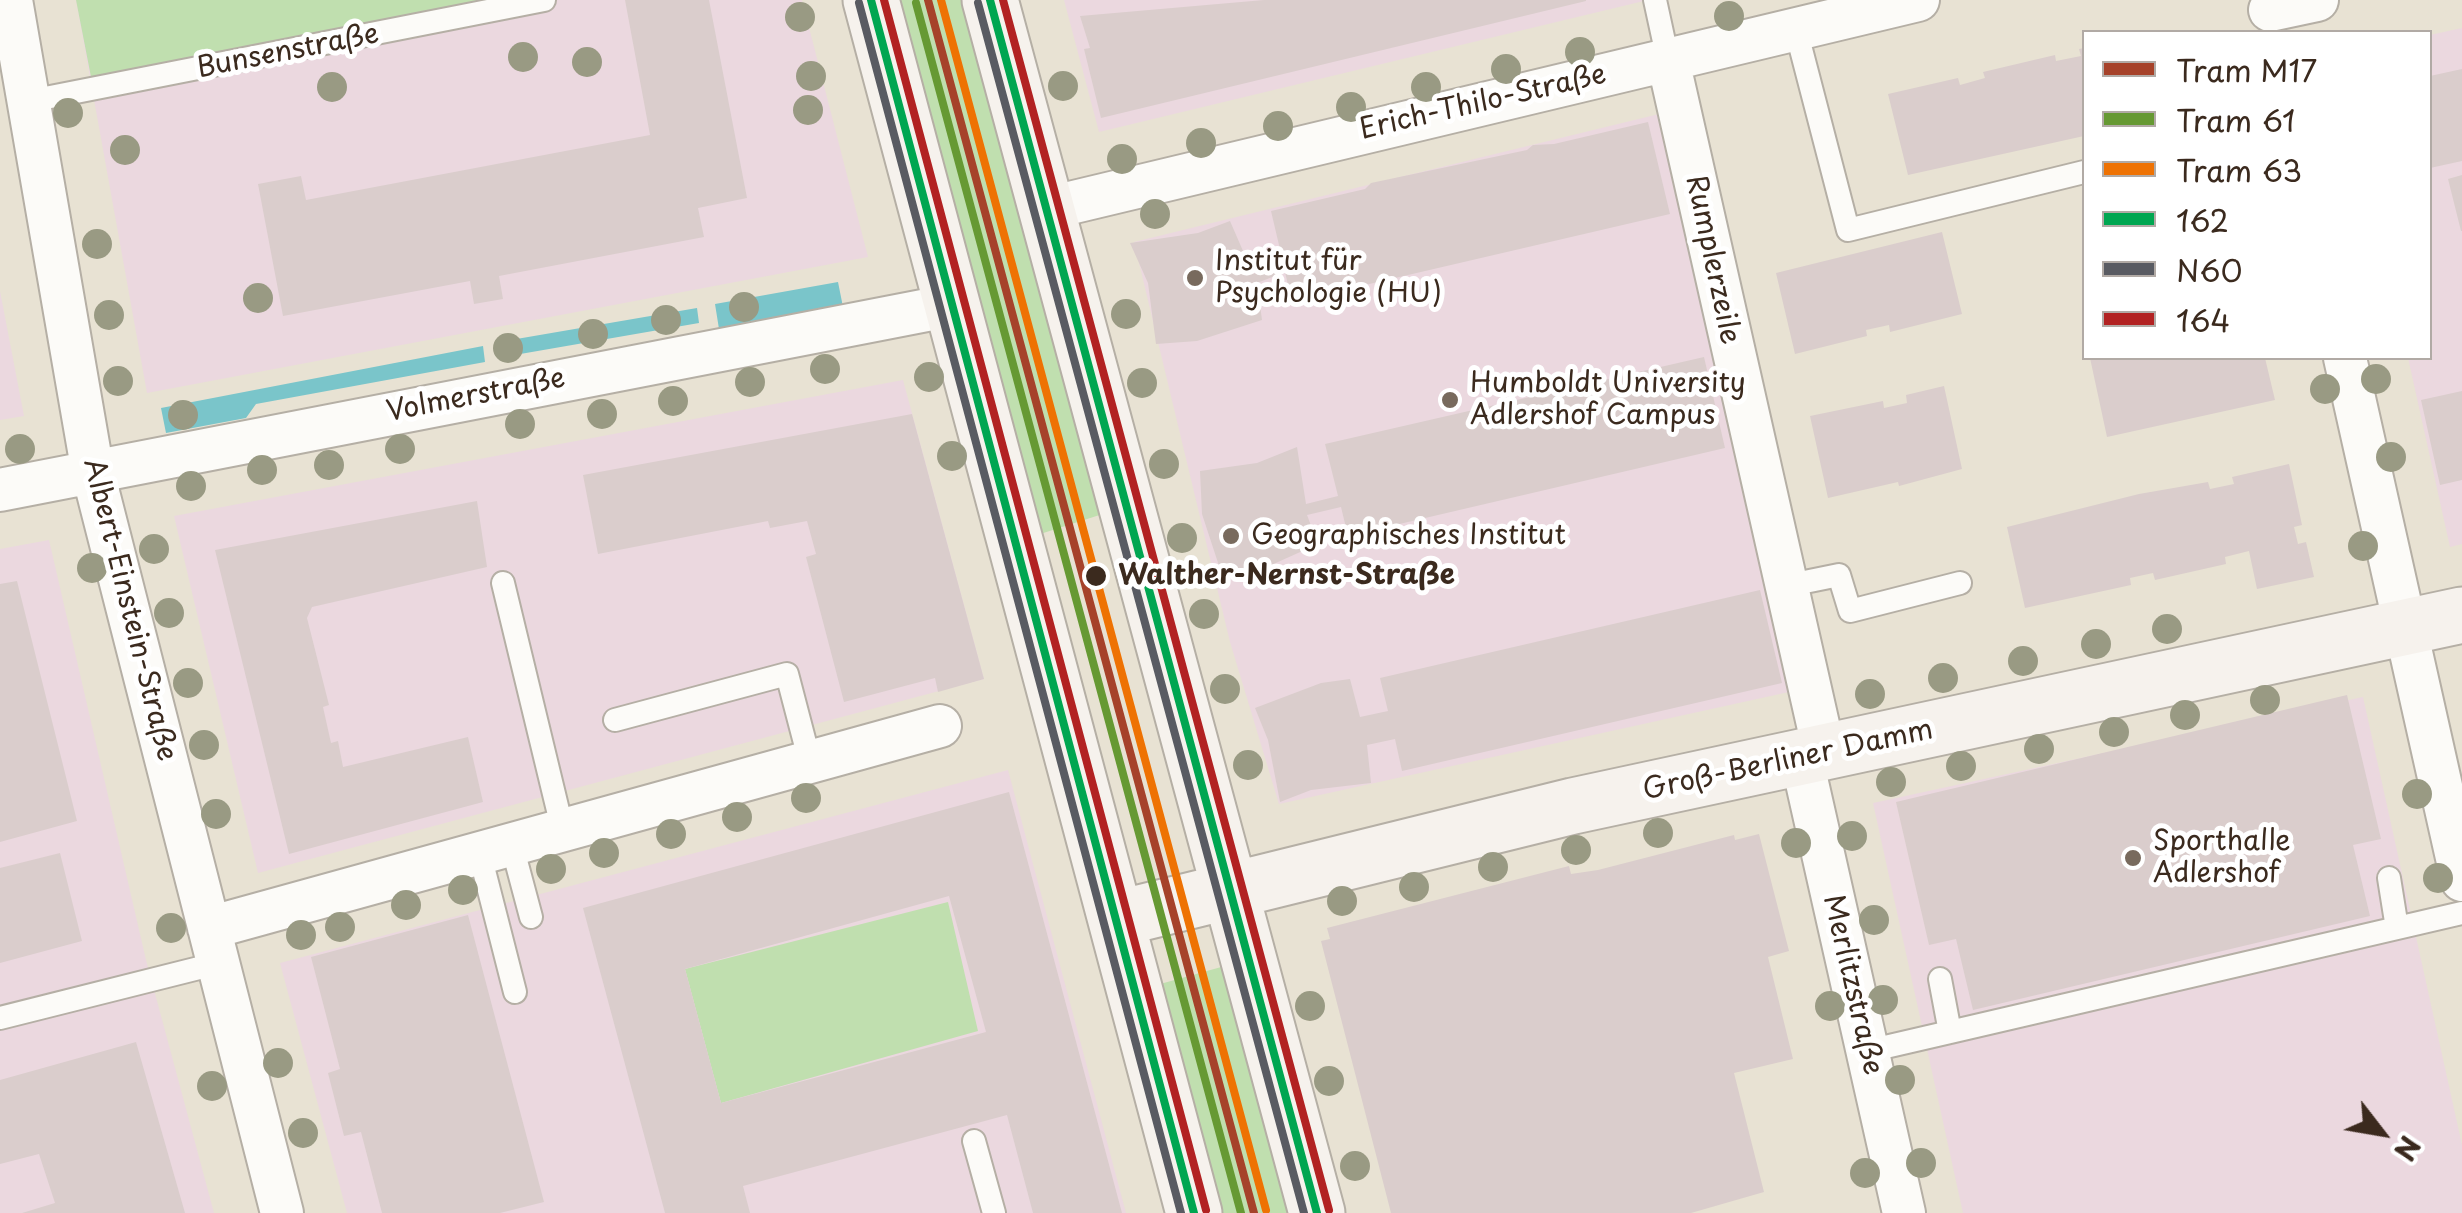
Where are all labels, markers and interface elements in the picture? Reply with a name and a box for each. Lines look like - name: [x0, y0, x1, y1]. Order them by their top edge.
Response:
- street label: Bunsenstraße: [194, 18, 382, 86]
- legend: [2082, 30, 2432, 360]
- text: Tram M17: [2176, 47, 2317, 92]
- street label: Erich-Thilo-Straße: [1357, 58, 1609, 148]
- text: Tram 61: [2176, 97, 2295, 142]
- text: Tram 63: [2176, 147, 2302, 192]
- street label: Rumplerzeile: [1678, 172, 1746, 348]
- text: 162: [2176, 197, 2229, 242]
- place label: Institut für Psychologie (HU): [1215, 245, 1442, 311]
- text: N60: [2176, 247, 2242, 292]
- marker: Institut für Psychologie (HU): [1184, 267, 1206, 289]
- text: 164: [2176, 297, 2230, 342]
- street label: Volmerstraße: [384, 362, 568, 430]
- place label: Humboldt University Adlershof Campus: [1470, 367, 1746, 433]
- marker: Humboldt University Adlershof Campus: [1439, 389, 1461, 411]
- street label: Albert-Einstein-Straße: [75, 455, 183, 765]
- place label: Geographisches Institut: [1251, 519, 1566, 553]
- marker: Geographisches Institut: [1220, 525, 1242, 547]
- place label: Walther-Nernst-Straße: [1118, 559, 1455, 593]
- marker: Walther-Nernst-Straße: [1083, 563, 1109, 589]
- street label: Groß-Berliner Damm: [1640, 714, 1936, 808]
- place label: Sporthalle Adlershof: [2153, 825, 2291, 891]
- marker: Sporthalle Adlershof: [2122, 847, 2144, 869]
- street label: Merlitzstraße: [1815, 892, 1889, 1078]
- north arrow: [2332, 1083, 2432, 1183]
- text: N: [2384, 1128, 2432, 1169]

